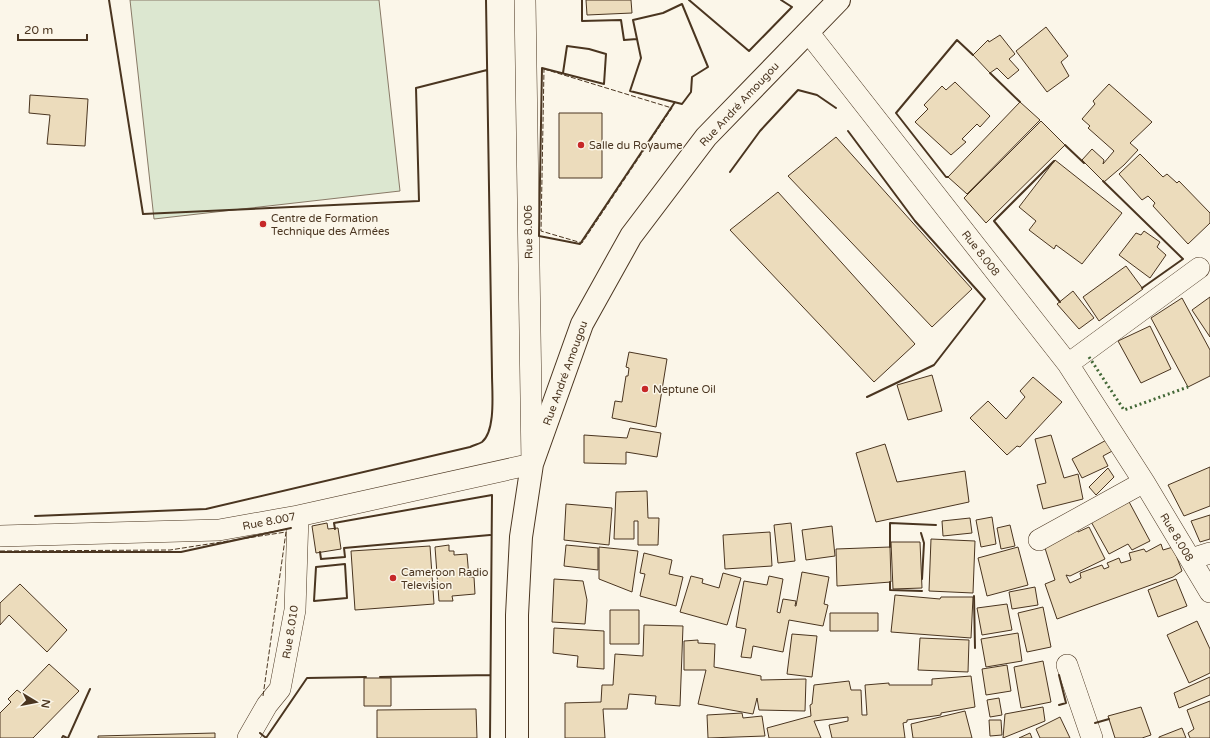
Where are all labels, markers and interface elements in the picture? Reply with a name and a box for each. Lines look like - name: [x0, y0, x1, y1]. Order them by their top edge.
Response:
- scale bar: [18, 16, 87, 42]
- text: 20 m: [24, 23, 53, 37]
- street label: Rue André Amougou: [697, 60, 782, 149]
- place label: Salle du Royaume: [589, 139, 682, 152]
- marker: Salle du Royaume: [576, 140, 586, 150]
- street label: Rue 8.006: [522, 205, 535, 259]
- place label: Centre de Formation Technique des Armées: [271, 212, 389, 238]
- marker: Centre de Formation Technique des Armées: [258, 219, 268, 229]
- street label: Rue 8.008: [959, 228, 1002, 279]
- street label: Rue André Amougou: [540, 319, 590, 427]
- place label: Neptune Oil: [653, 383, 716, 396]
- marker: Neptune Oil: [640, 384, 650, 394]
- street label: Rue 8.007: [241, 510, 297, 533]
- street label: Rue 8.008: [1157, 511, 1196, 564]
- place label: Cameroon Radio Television: [401, 566, 489, 592]
- marker: Cameroon Radio Television: [388, 573, 398, 583]
- street label: Rue 8.010: [280, 604, 301, 660]
- north arrow: [16, 682, 56, 722]
- text: N: [38, 698, 53, 709]

